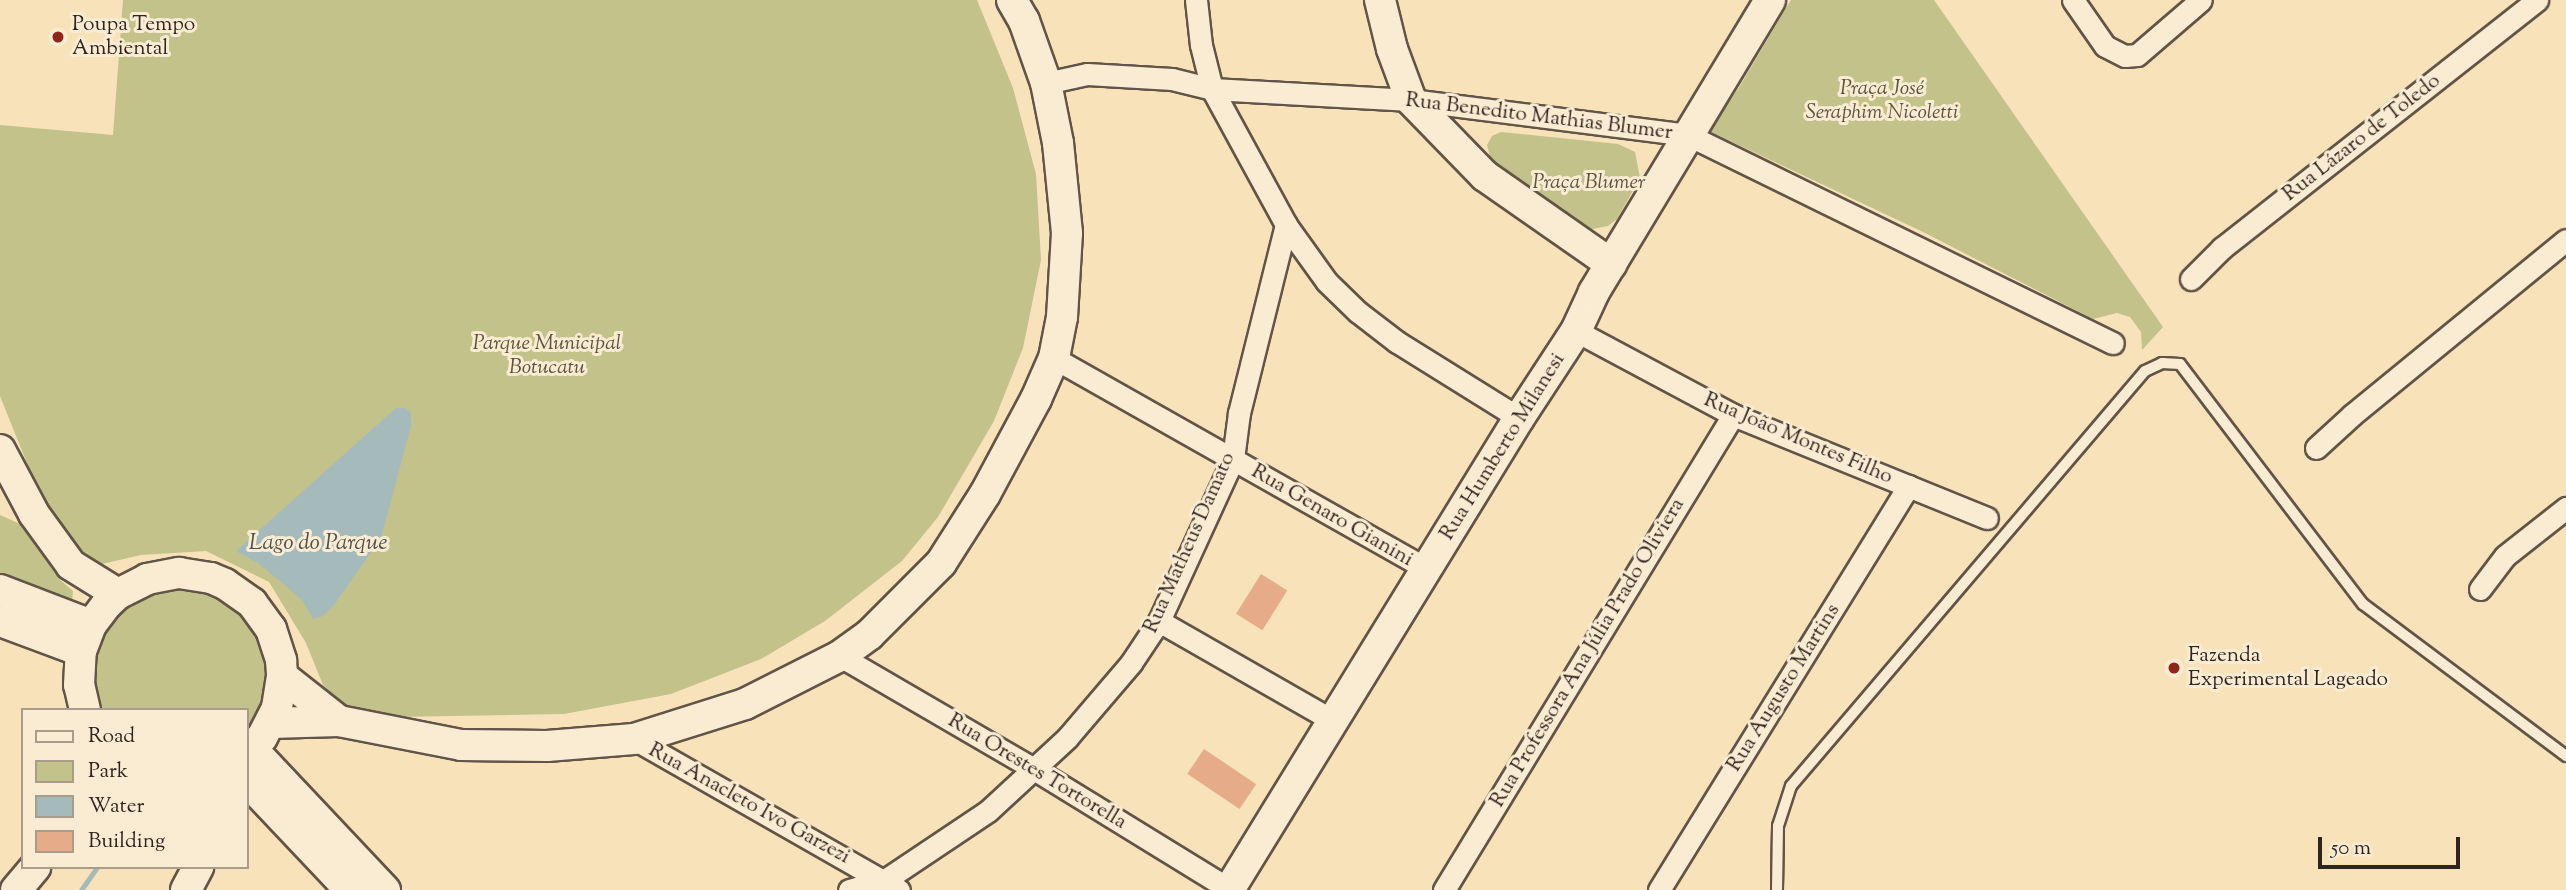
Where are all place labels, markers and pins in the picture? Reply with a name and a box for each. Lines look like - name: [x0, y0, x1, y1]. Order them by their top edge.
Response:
- place label: Poupa Tempo Ambiental: [72, 12, 195, 62]
- marker: Poupa Tempo Ambiental: [50, 29, 66, 45]
- place label: Fazenda Experimental Lageado: [2188, 643, 2388, 693]
- marker: Fazenda Experimental Lageado: [2166, 660, 2182, 676]

